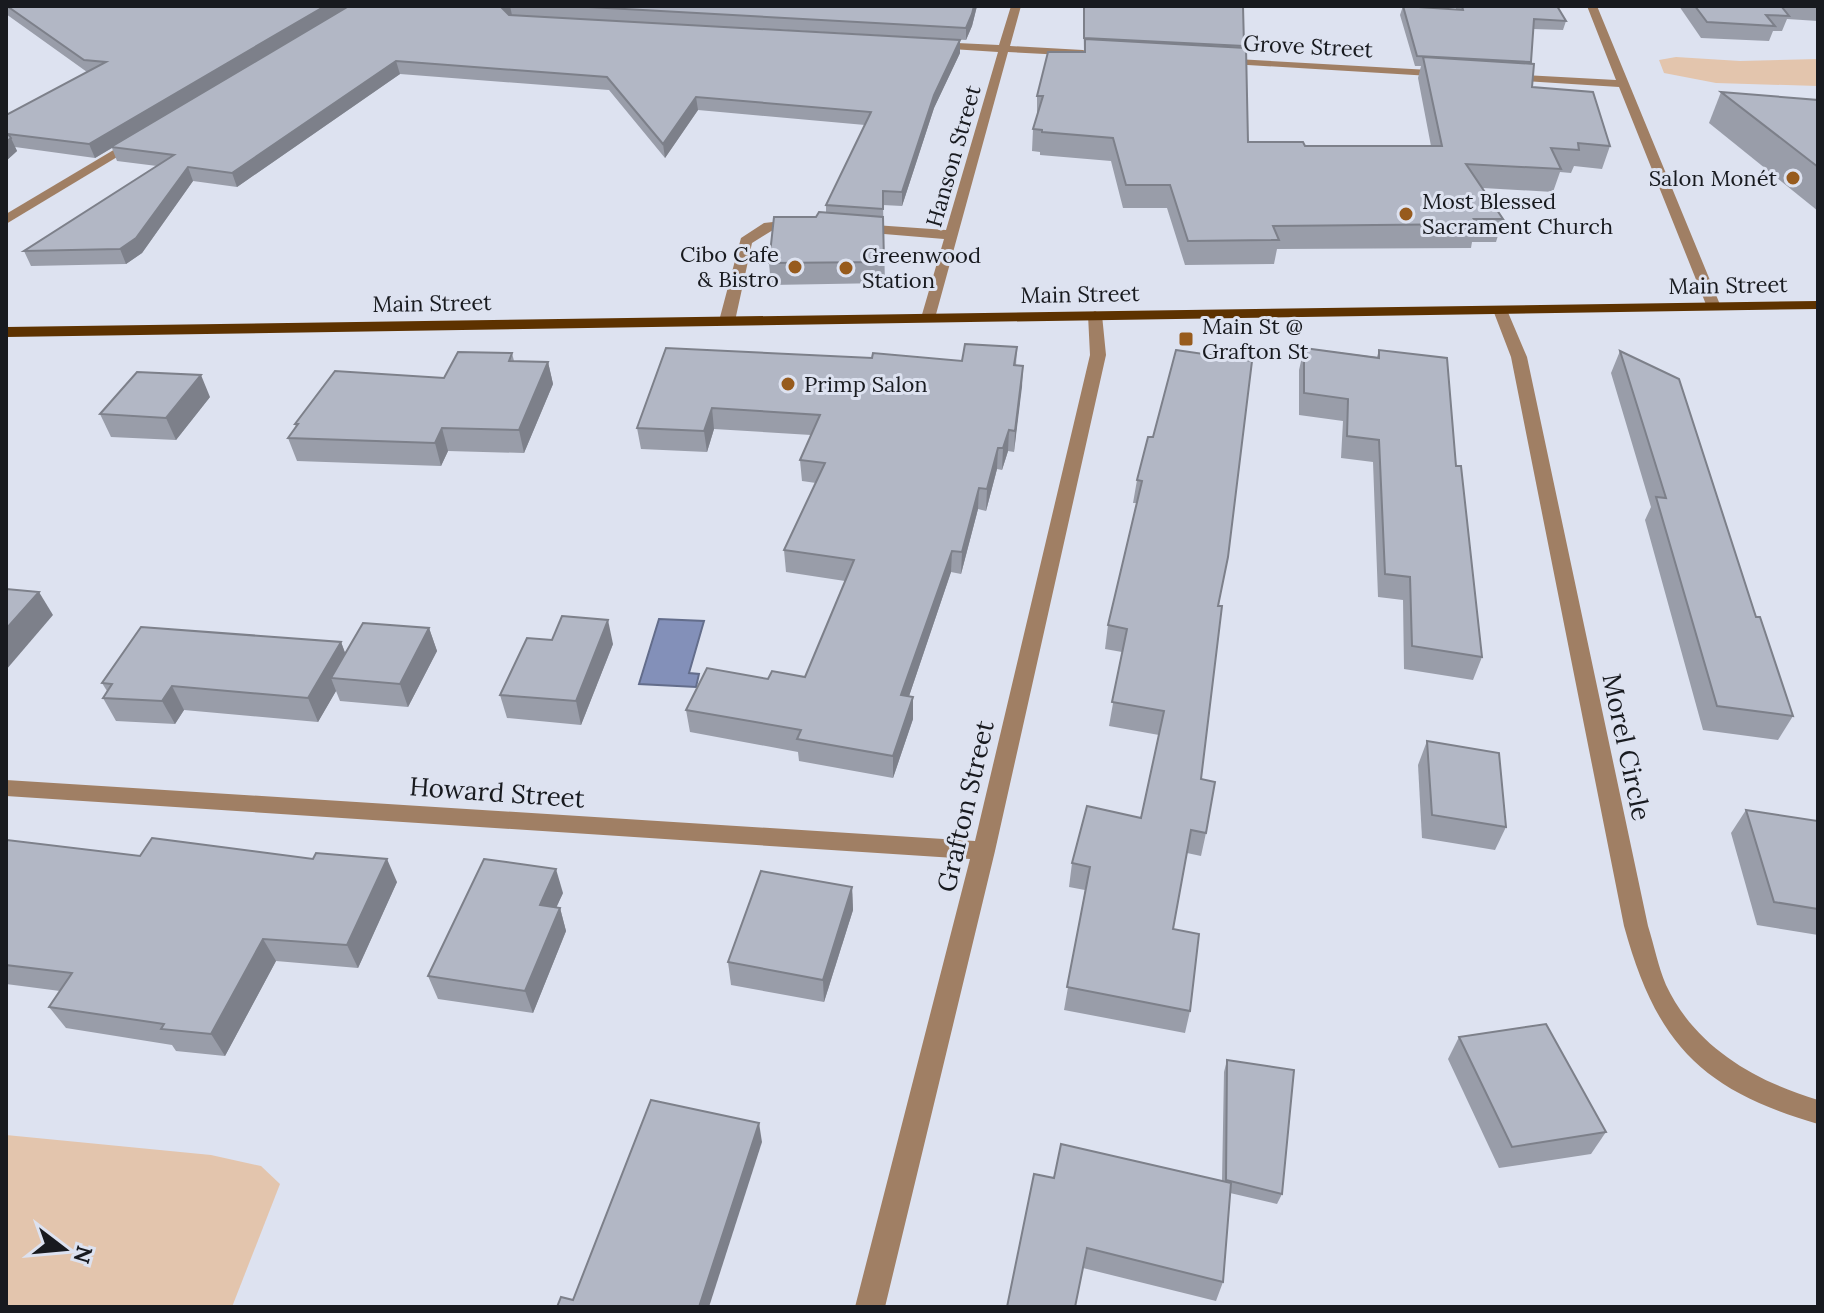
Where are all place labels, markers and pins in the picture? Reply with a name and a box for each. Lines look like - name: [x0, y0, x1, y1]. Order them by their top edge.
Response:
- place label: Salon Monét: [1649, 164, 1777, 192]
- marker: Salon Monét: [1784, 169, 1802, 187]
- place label: Most Blessed Sacrament Church: [1422, 187, 1613, 240]
- marker: Most Blessed Sacrament Church: [1397, 205, 1415, 223]
- place label: Cibo Cafe & Bistro: [680, 240, 779, 293]
- place label: Greenwood Station: [862, 241, 981, 294]
- marker: Cibo Cafe & Bistro: [786, 258, 804, 276]
- marker: Greenwood Station: [837, 259, 855, 277]
- place label: Main St @ Grafton St: [1202, 312, 1309, 365]
- marker: Main St @ Grafton St: [1177, 330, 1195, 348]
- place label: Primp Salon: [804, 370, 928, 398]
- marker: Primp Salon: [779, 375, 797, 393]

